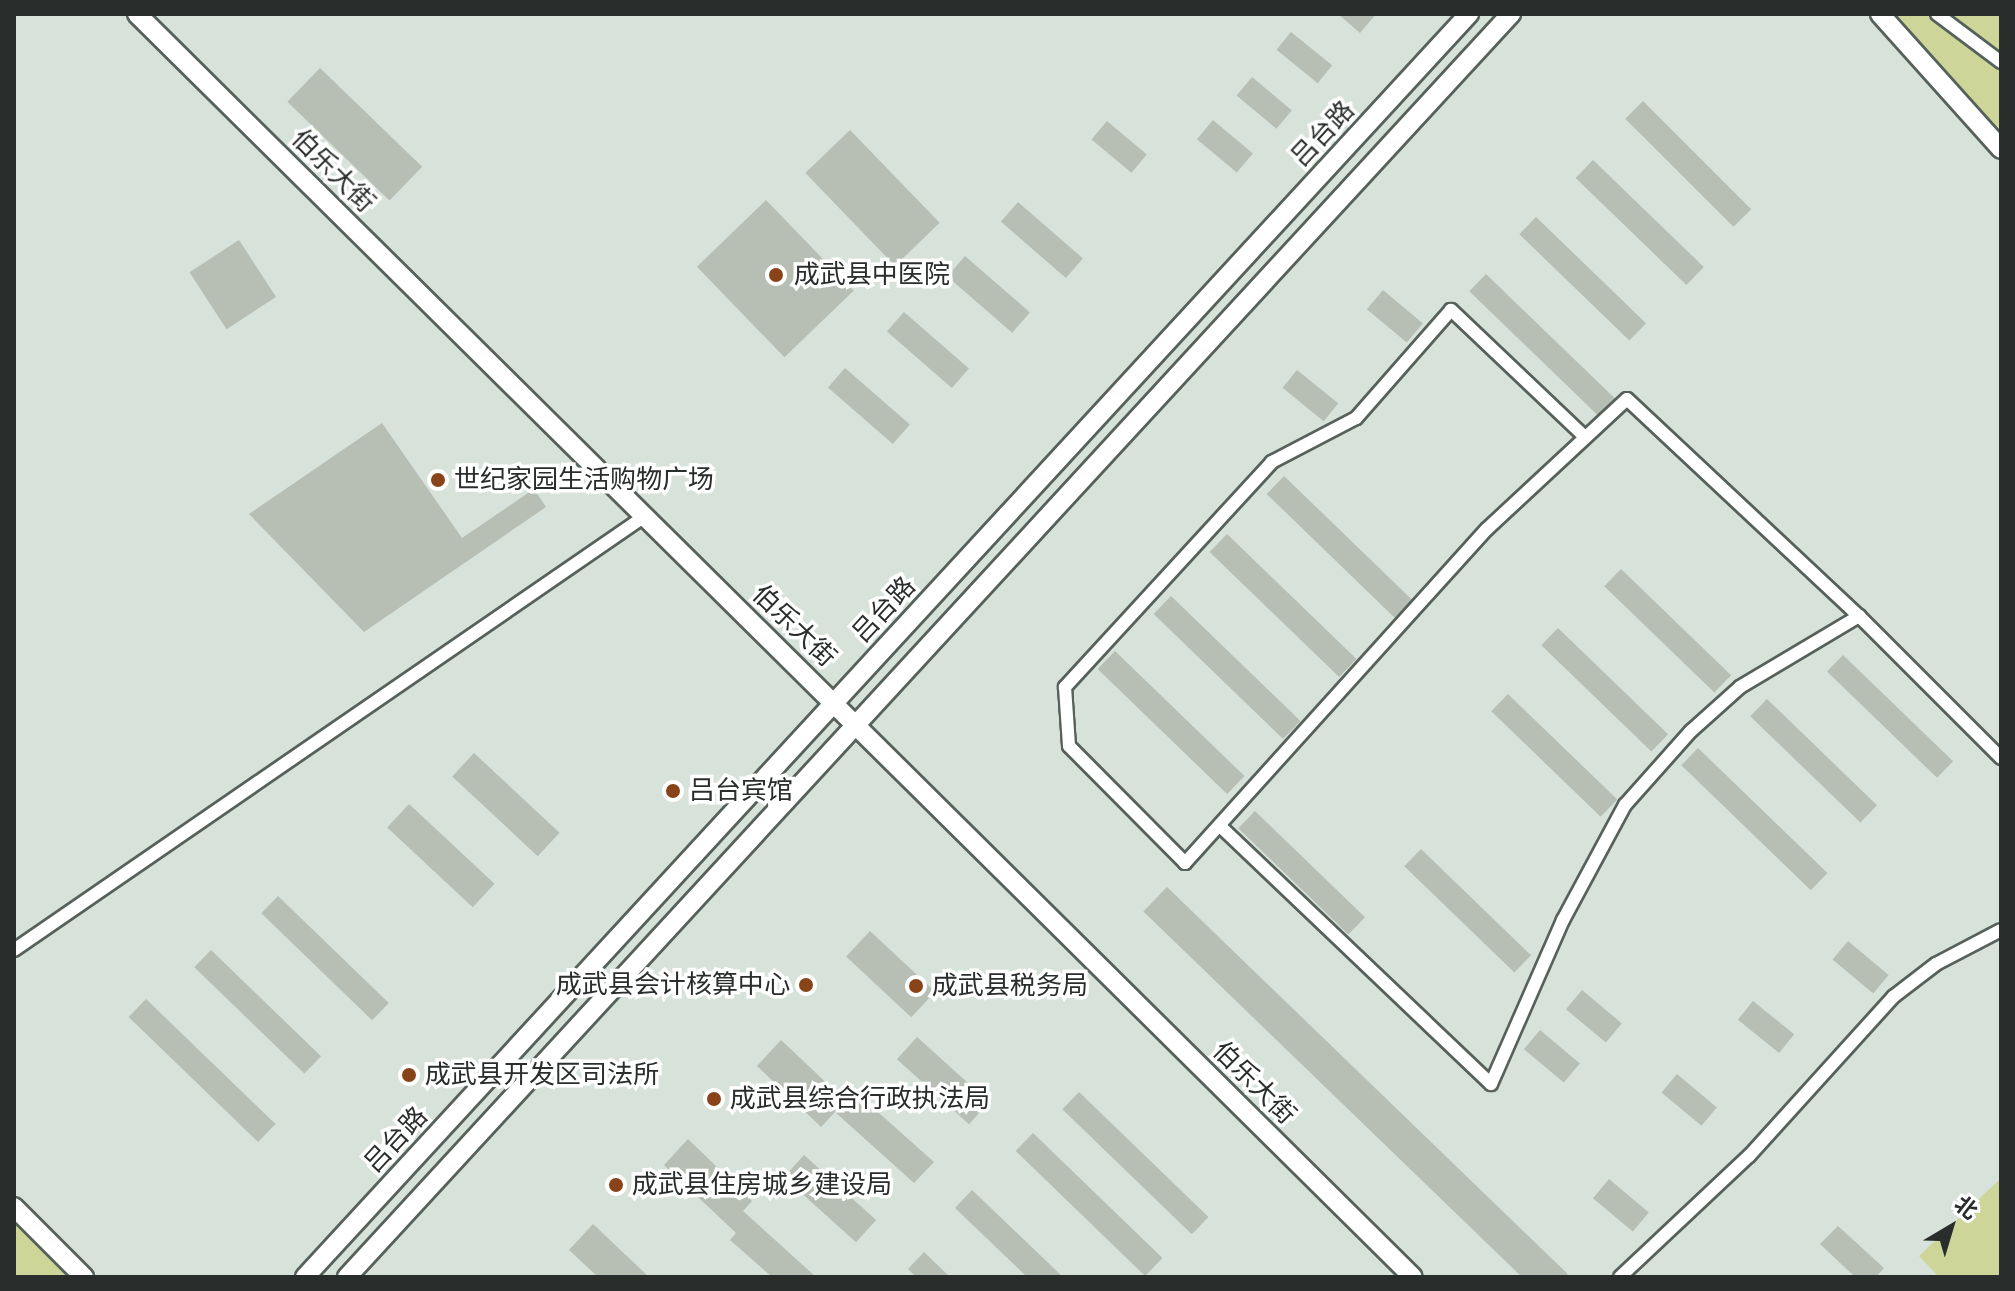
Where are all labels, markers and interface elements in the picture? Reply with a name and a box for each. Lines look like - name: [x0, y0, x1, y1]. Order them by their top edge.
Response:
- street label: 吕台路: [1285, 95, 1361, 173]
- street label: 伯乐大街: [285, 123, 381, 219]
- place label: 成武县中医院: [794, 259, 950, 291]
- marker: 成武县中医院: [765, 264, 787, 286]
- place label: 世纪家园生活购物广场: [454, 464, 714, 496]
- marker: 世纪家园生活购物广场: [429, 471, 447, 489]
- street label: 吕台路: [846, 571, 922, 649]
- street label: 伯乐大街: [746, 579, 842, 673]
- place label: 吕台宾馆: [689, 775, 793, 807]
- marker: 吕台宾馆: [664, 782, 682, 800]
- place label: 成武县会计核算中心: [556, 969, 790, 1001]
- place label: 成武县税务局: [932, 970, 1088, 1002]
- marker: 成武县会计核算中心: [797, 976, 815, 994]
- marker: 成武县税务局: [907, 977, 925, 995]
- street label: 伯乐大街: [1206, 1035, 1302, 1131]
- place label: 成武县开发区司法所: [425, 1059, 659, 1091]
- marker: 成武县开发区司法所: [400, 1066, 418, 1084]
- place label: 成武县综合行政执法局: [730, 1083, 990, 1115]
- marker: 成武县综合行政执法局: [705, 1090, 723, 1108]
- street label: 吕台路: [358, 1101, 434, 1179]
- place label: 成武县住房城乡建设局: [632, 1169, 892, 1201]
- marker: 成武县住房城乡建设局: [607, 1176, 625, 1194]
- north arrow: [1911, 1187, 1991, 1267]
- text: 北: [1949, 1190, 1983, 1225]

